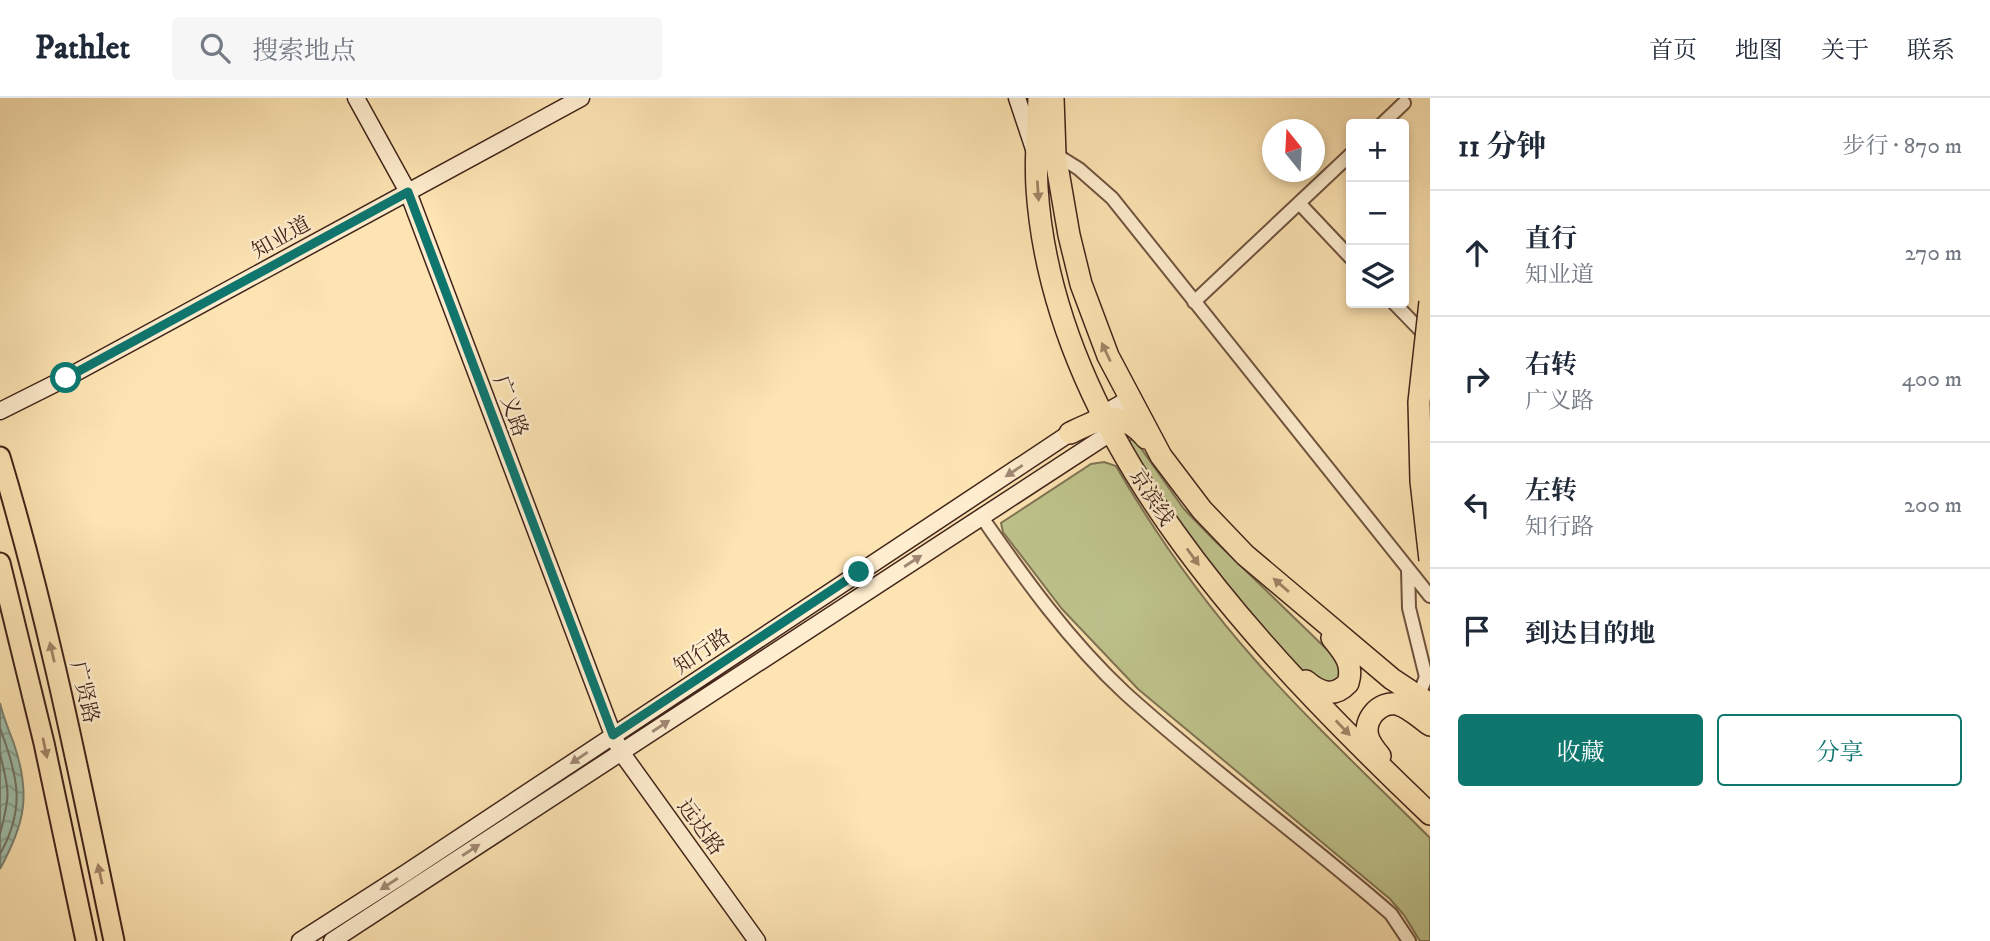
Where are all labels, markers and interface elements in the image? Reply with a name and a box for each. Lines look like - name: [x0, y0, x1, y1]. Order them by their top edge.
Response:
- search box: [172, 17, 662, 80]
- text: Pathlet: [35, 28, 130, 69]
- icon: search: [196, 29, 234, 67]
- text: 搜索地点: [252, 35, 356, 68]
- text: 首页: [1649, 36, 1697, 66]
- text: 地图: [1735, 36, 1783, 66]
- text: 关于: [1821, 36, 1869, 66]
- text: 联系: [1907, 36, 1955, 66]
- north arrow: [1262, 119, 1325, 182]
- map controls: [1346, 119, 1409, 308]
- button: +: [1346, 119, 1409, 182]
- text: 11 分钟: [1458, 129, 1546, 166]
- text: 步行 · 870 m: [1842, 132, 1962, 161]
- one-way arrow: [1032, 180, 1043, 202]
- button: −: [1346, 182, 1409, 245]
- street label: 知业道: [248, 211, 315, 265]
- text: 直行: [1525, 223, 1577, 256]
- icon: ahead: [1458, 234, 1496, 272]
- text: 270 m: [1905, 239, 1962, 268]
- button: layers: [1346, 245, 1409, 308]
- text: 知业道: [1525, 261, 1594, 290]
- one-way arrow: [1100, 342, 1112, 362]
- text: 右转: [1525, 349, 1577, 382]
- icon: right: [1458, 360, 1496, 398]
- route start: [50, 362, 81, 393]
- text: 400 m: [1902, 365, 1962, 394]
- street label: 广义路: [487, 372, 533, 440]
- text: 广义路: [1525, 387, 1594, 416]
- one-way arrow: [1005, 464, 1023, 478]
- street label: 京滨线: [1123, 464, 1179, 531]
- text: 左转: [1525, 475, 1577, 508]
- icon: left: [1458, 486, 1496, 524]
- text: 200 m: [1904, 491, 1962, 520]
- text: 知行路: [1525, 513, 1594, 542]
- one-way arrow: [1186, 548, 1200, 566]
- one-way arrow: [904, 554, 923, 567]
- route end: [843, 556, 874, 587]
- one-way arrow: [1272, 578, 1289, 593]
- icon: arrive: [1458, 612, 1496, 650]
- text: 到达目的地: [1525, 618, 1655, 651]
- street label: 知行路: [669, 623, 736, 680]
- one-way arrow: [46, 641, 57, 663]
- street label: 广贤路: [64, 659, 104, 726]
- button: 收藏: [1458, 714, 1703, 786]
- button: 分享: [1717, 714, 1962, 786]
- one-way arrow: [652, 719, 671, 732]
- one-way arrow: [1334, 719, 1350, 736]
- one-way arrow: [40, 737, 51, 759]
- one-way arrow: [570, 751, 588, 765]
- street label: 远达路: [671, 794, 729, 861]
- one-way arrow: [462, 843, 480, 857]
- one-way arrow: [94, 863, 105, 885]
- one-way arrow: [379, 877, 399, 890]

